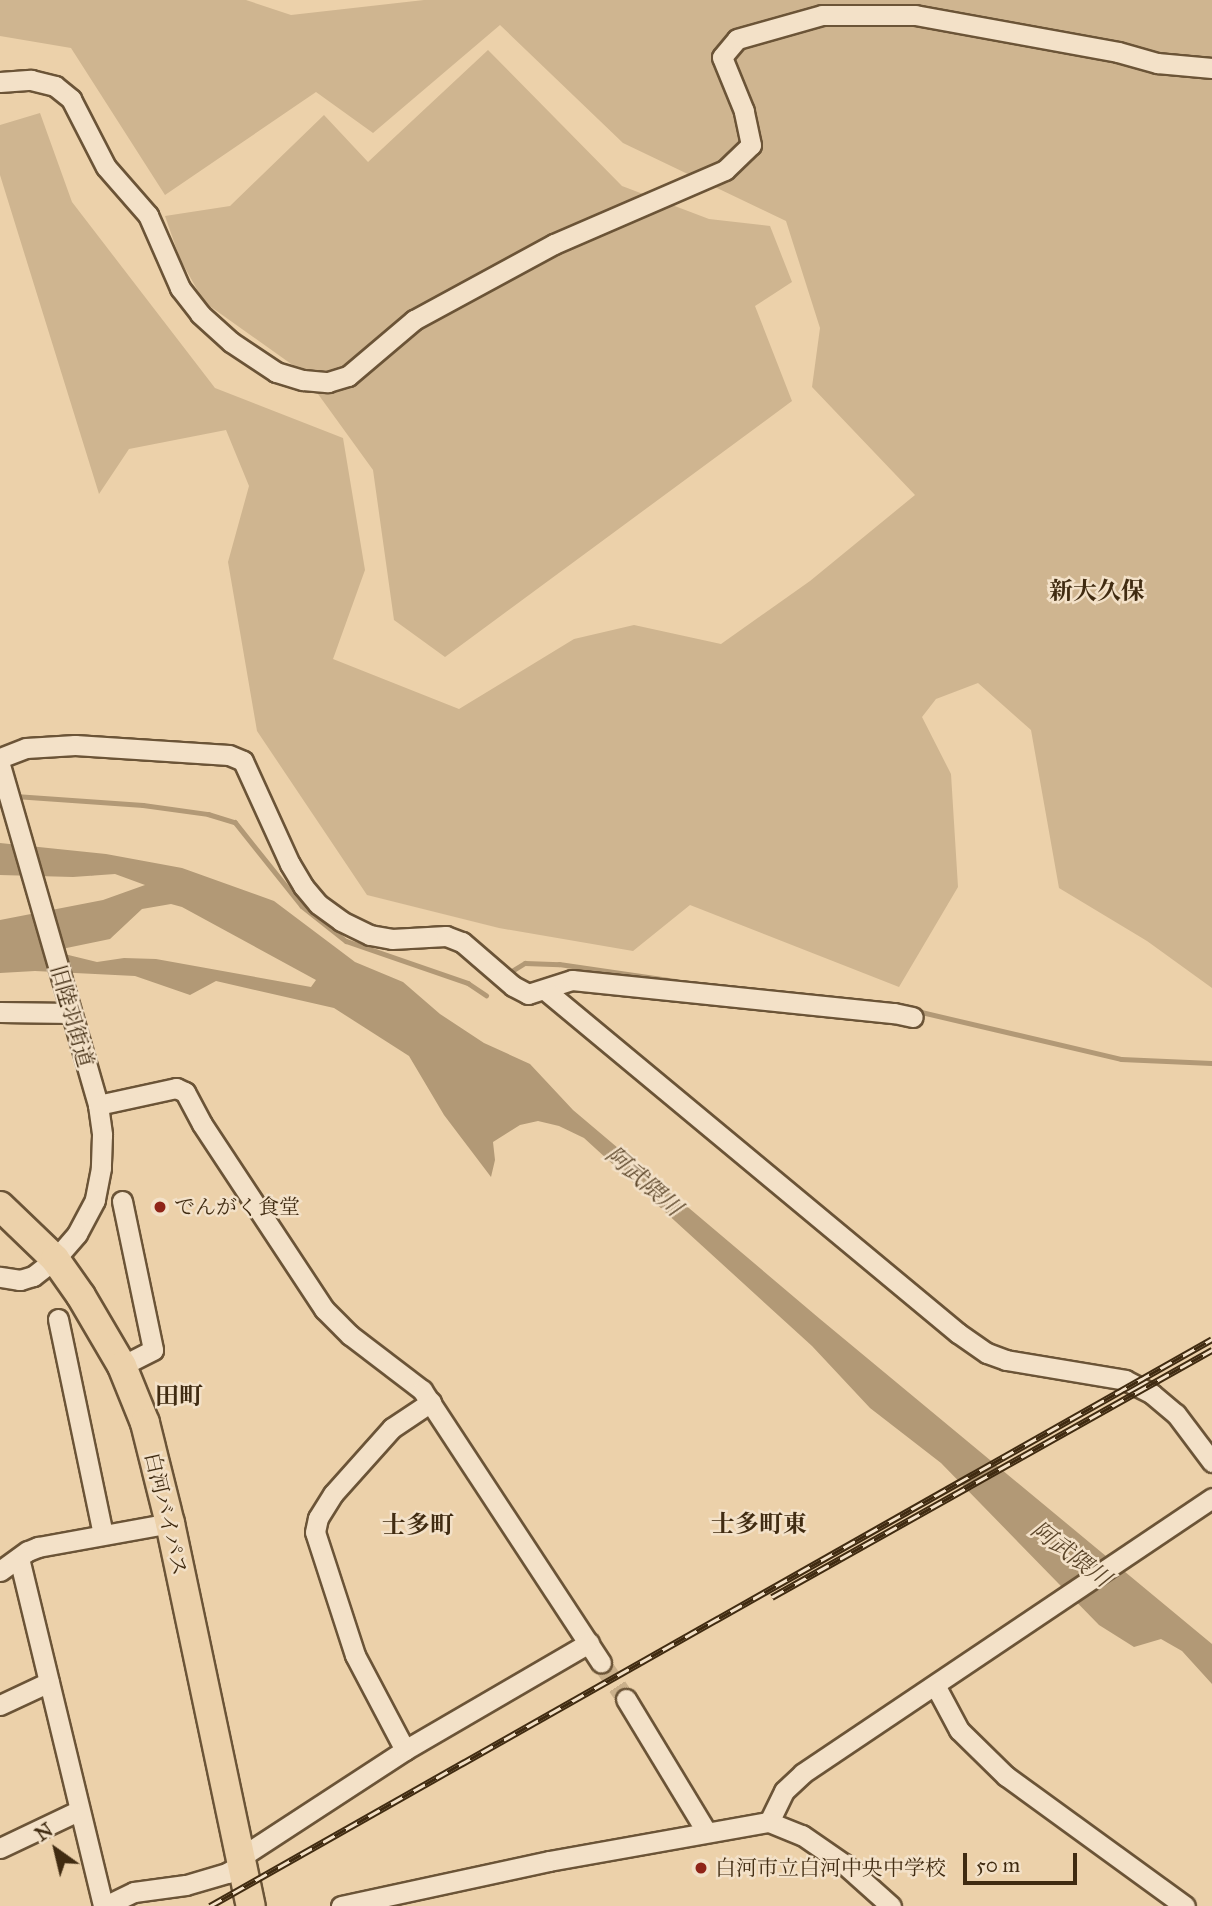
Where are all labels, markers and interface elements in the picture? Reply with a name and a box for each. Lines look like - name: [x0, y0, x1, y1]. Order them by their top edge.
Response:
- district label: 新大久保: [1049, 578, 1145, 606]
- street label: 旧陸羽街道: [45, 962, 99, 1070]
- water label: 阿武隈川: [600, 1140, 688, 1222]
- place label: でんがく食堂: [174, 1194, 300, 1220]
- marker: でんがく食堂: [152, 1199, 168, 1215]
- district label: 田町: [155, 1383, 203, 1411]
- street label: 白河バイパス: [140, 1450, 192, 1578]
- district label: 士多町東: [711, 1511, 807, 1539]
- district label: 士多町: [382, 1512, 454, 1540]
- water label: 阿武隈川: [1026, 1515, 1116, 1593]
- north arrow: [21, 1815, 91, 1885]
- text: N: [31, 1818, 57, 1846]
- scale bar: [967, 1840, 1081, 1884]
- text: 50 m: [976, 1852, 1020, 1878]
- place label: 白河市立白河中央中学校: [715, 1855, 946, 1881]
- marker: 白河市立白河中央中学校: [693, 1860, 709, 1876]

